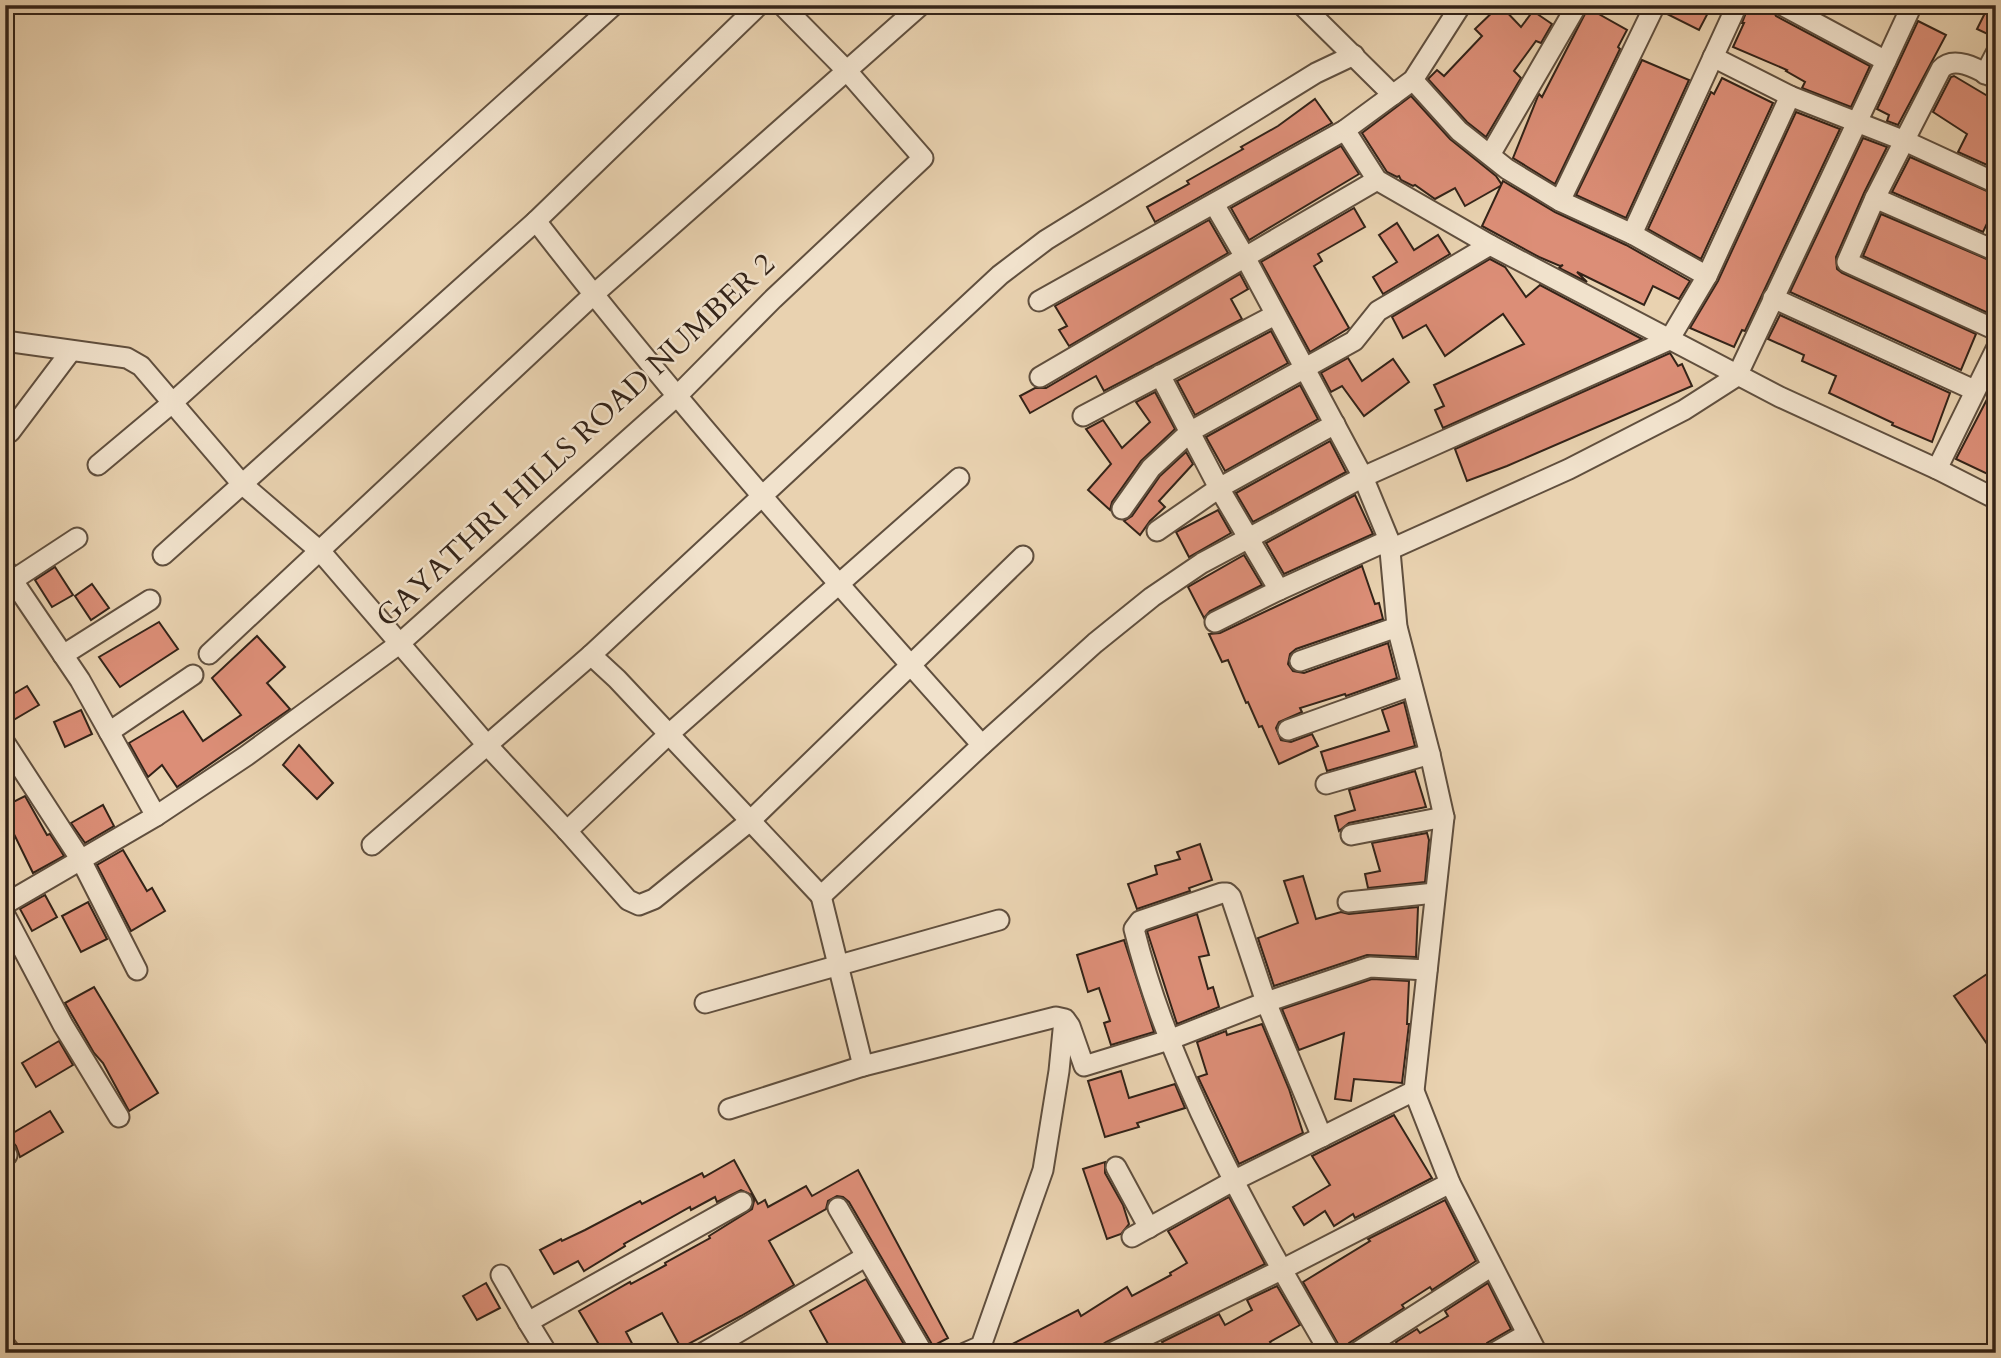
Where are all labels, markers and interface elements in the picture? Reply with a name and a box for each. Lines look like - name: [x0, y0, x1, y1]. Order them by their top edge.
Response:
- street label: GAYATHRI HILLS ROAD NUMBER 2: [367, 244, 784, 637]

